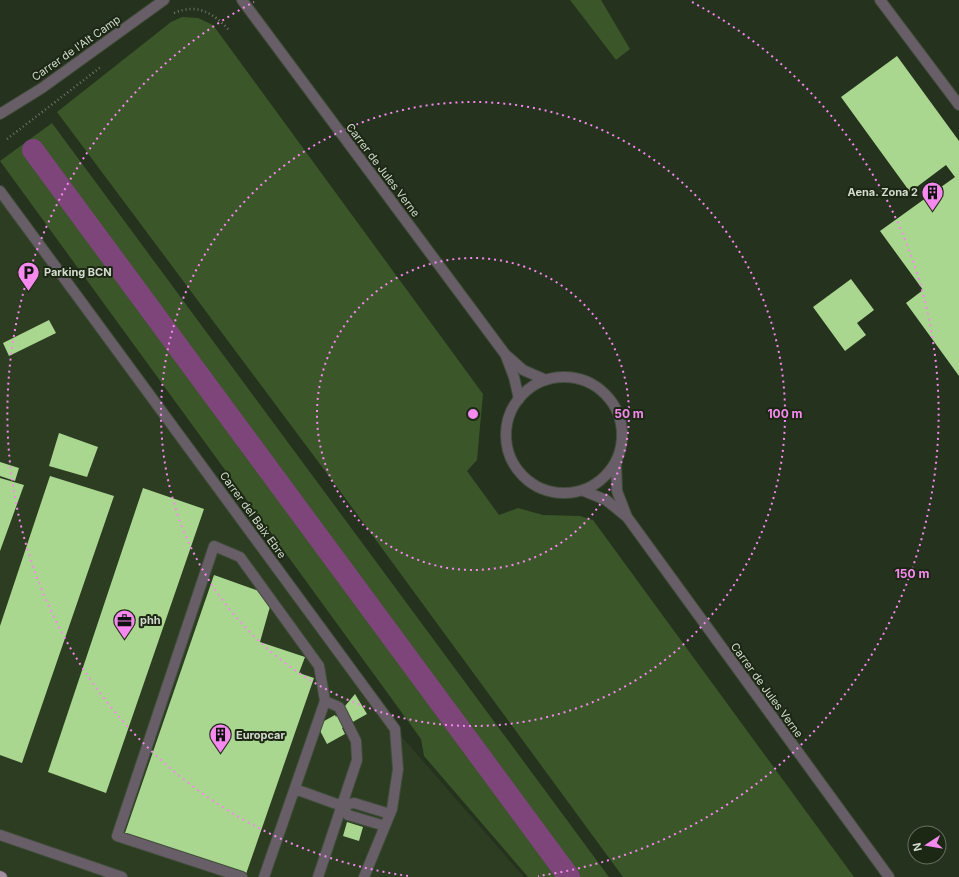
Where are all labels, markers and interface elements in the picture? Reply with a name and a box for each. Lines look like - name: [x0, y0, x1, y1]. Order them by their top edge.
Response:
- street label: Carrer de l'Alt Camp: [29, 12, 123, 84]
- street label: Carrer de Jules Verne: [343, 120, 423, 220]
- building icon: Aena. Zona 2: [920, 179, 946, 212]
- place label: Aena. Zona 2: [847, 185, 918, 199]
- parking icon: Parking BCN: [15, 259, 41, 292]
- place label: Parking BCN: [44, 265, 112, 279]
- text: 50 m: [614, 406, 644, 421]
- text: 100 m: [767, 406, 803, 421]
- centre of rings: [466, 407, 480, 421]
- street label: Carrer del Baix Ebre: [217, 469, 289, 561]
- text: 150 m: [895, 566, 929, 581]
- office icon: phh: [112, 607, 138, 640]
- place label: phh: [140, 613, 161, 627]
- street label: Carrer de Jules Verne: [728, 640, 806, 740]
- building icon: Europcar: [207, 722, 233, 755]
- place label: Europcar: [236, 728, 285, 742]
- north arrow: [907, 825, 947, 865]
- text: N: [909, 842, 925, 853]

